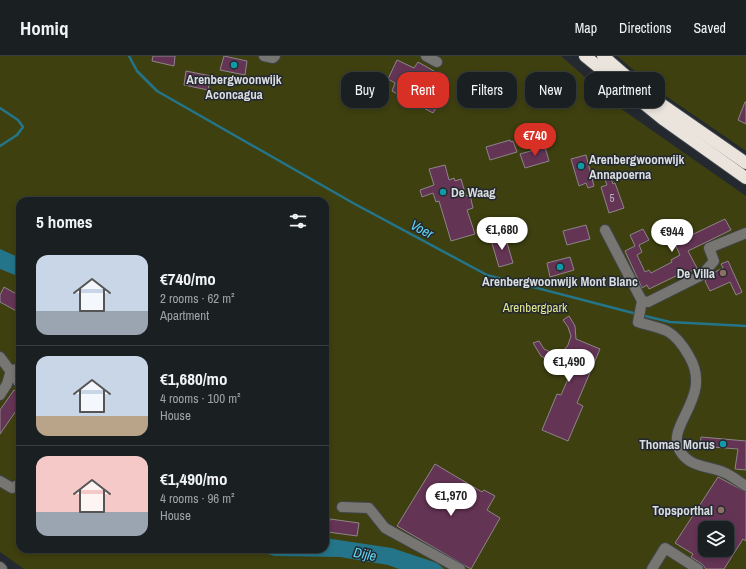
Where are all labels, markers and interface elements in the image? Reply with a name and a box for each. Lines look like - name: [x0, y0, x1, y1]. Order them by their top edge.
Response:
- text: Homiq: [20, 15, 68, 41]
- text: Map: [575, 19, 597, 37]
- text: Directions: [619, 19, 671, 37]
- text: Saved: [693, 19, 726, 37]
- marker: Arenbergwoonwijk Aconcagua: [229, 60, 239, 70]
- place label: Arenbergwoonwijk Aconcagua: [186, 71, 282, 103]
- chip: Buy: [341, 72, 389, 108]
- chip: Rent: [397, 72, 449, 108]
- chip: Filters: [457, 72, 517, 108]
- chip: New: [525, 72, 576, 108]
- chip: Apartment: [584, 72, 665, 108]
- pin: €740: [511, 123, 559, 157]
- text: €740: [523, 127, 547, 144]
- place label: Arenbergwoonwijk Annapoerna: [589, 151, 684, 183]
- marker: Arenbergwoonwijk Annapoerna: [576, 161, 586, 171]
- place label: De Waag: [451, 184, 496, 201]
- marker: De Waag: [438, 187, 448, 197]
- house number: 5: [609, 191, 615, 205]
- text: 5 homes: [36, 210, 93, 233]
- icon: filters: [287, 210, 309, 232]
- water label: Voer: [407, 216, 438, 243]
- pin: €1,680: [469, 217, 535, 251]
- pin: €944: [648, 219, 696, 253]
- text: €1,680: [486, 221, 518, 238]
- text: €944: [660, 223, 684, 240]
- marker: Arenbergwoonwijk Mont Blanc: [555, 262, 565, 272]
- place label: De Villa: [677, 265, 715, 282]
- text: €740/mo: [160, 267, 216, 290]
- marker: De Villa: [718, 268, 728, 278]
- icon: home: [68, 271, 116, 319]
- place label: Arenbergwoonwijk Mont Blanc: [482, 273, 638, 290]
- text: 2 rooms · 62 m²: [160, 290, 235, 307]
- park label: Arenbergpark: [502, 299, 568, 316]
- text: Apartment: [160, 307, 209, 324]
- pin: €1,490: [536, 349, 602, 383]
- text: €1,490: [553, 353, 585, 370]
- text: €1,680/mo: [160, 367, 227, 390]
- icon: home: [68, 372, 116, 420]
- text: 4 rooms · 100 m²: [160, 390, 241, 407]
- text: House: [160, 407, 191, 424]
- place label: Thomas Morus: [639, 436, 715, 453]
- marker: Thomas Morus: [718, 439, 728, 449]
- text: €1,490/mo: [160, 467, 227, 490]
- icon: home: [68, 472, 116, 520]
- pin: €1,970: [418, 483, 484, 517]
- text: €1,970: [435, 487, 467, 504]
- text: 4 rooms · 96 m²: [160, 490, 235, 507]
- place label: Topsporthal: [652, 502, 713, 519]
- marker: Topsporthal: [716, 505, 726, 515]
- text: House: [160, 507, 191, 524]
- map controls: [698, 521, 734, 557]
- button: layers: [698, 521, 734, 557]
- water label: Dijle: [352, 543, 378, 565]

